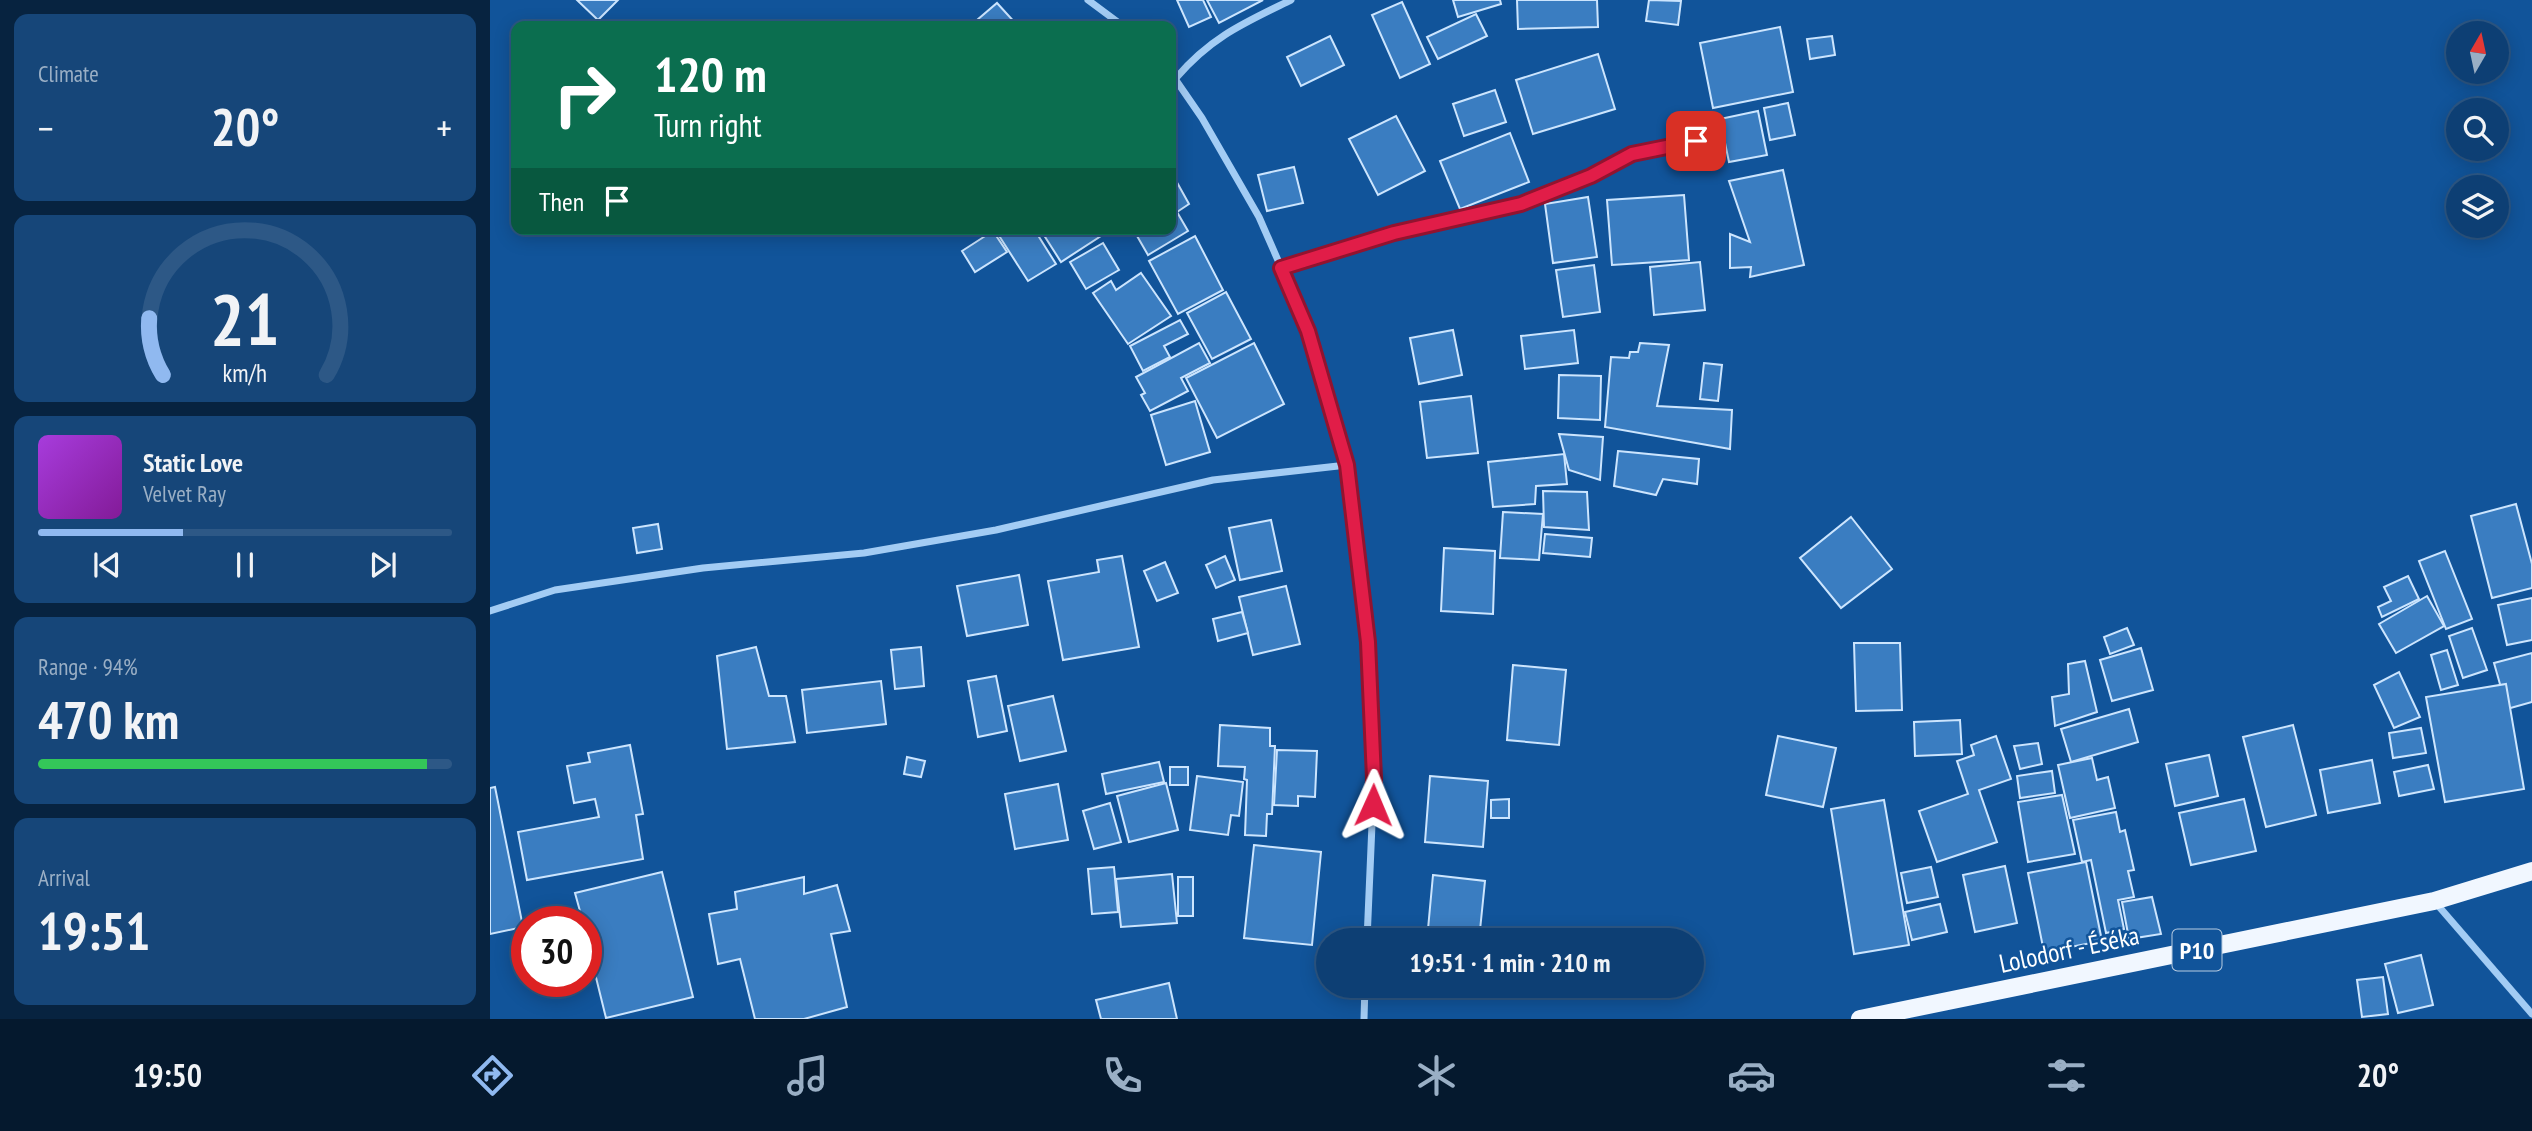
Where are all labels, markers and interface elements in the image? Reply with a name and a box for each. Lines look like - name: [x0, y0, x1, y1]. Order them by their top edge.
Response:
- north arrow: [2446, 21, 2510, 84]
- map controls: [2446, 21, 2509, 238]
- text: 120 m: [654, 42, 767, 106]
- icon: right: [539, 49, 630, 140]
- text: Climate: [38, 59, 99, 88]
- text: 20°: [211, 93, 279, 160]
- button: search: [2446, 98, 2509, 161]
- text: −: [38, 103, 54, 152]
- text: +: [436, 103, 452, 152]
- text: Turn right: [654, 104, 762, 146]
- pin: [1666, 111, 1726, 171]
- icon: arrive: [1677, 122, 1715, 160]
- button: layers: [2446, 175, 2509, 238]
- icon: arrive: [598, 182, 636, 220]
- text: Then: [539, 185, 584, 218]
- text: 21: [210, 271, 280, 365]
- text: km/h: [223, 356, 267, 388]
- text: Static Love: [143, 446, 243, 479]
- text: Velvet Ray: [143, 479, 226, 508]
- icon: previous: [88, 546, 126, 584]
- icon: pause: [226, 546, 264, 584]
- icon: next: [364, 546, 402, 584]
- text: Range · 94%: [38, 652, 138, 681]
- text: 470 km: [38, 686, 179, 753]
- position arrow: [1336, 768, 1410, 842]
- text: Arrival: [38, 863, 90, 892]
- text: 19:51: [38, 897, 150, 964]
- speed limit sign: 30: [511, 906, 602, 997]
- street label: Lolodorf - Éséka: [1996, 918, 2142, 980]
- road number: P10: [2172, 930, 2222, 970]
- text: 19:51 · 1 min · 210 m: [1410, 946, 1610, 979]
- icon: directions: [468, 1051, 517, 1100]
- icon: music: [783, 1051, 832, 1100]
- icon: phone: [1098, 1051, 1147, 1100]
- icon: climate: [1412, 1051, 1461, 1100]
- icon: car: [1727, 1051, 1776, 1100]
- icon: filters: [2042, 1051, 2091, 1100]
- text: 19:50: [133, 1054, 202, 1096]
- text: 20°: [2357, 1054, 2399, 1096]

